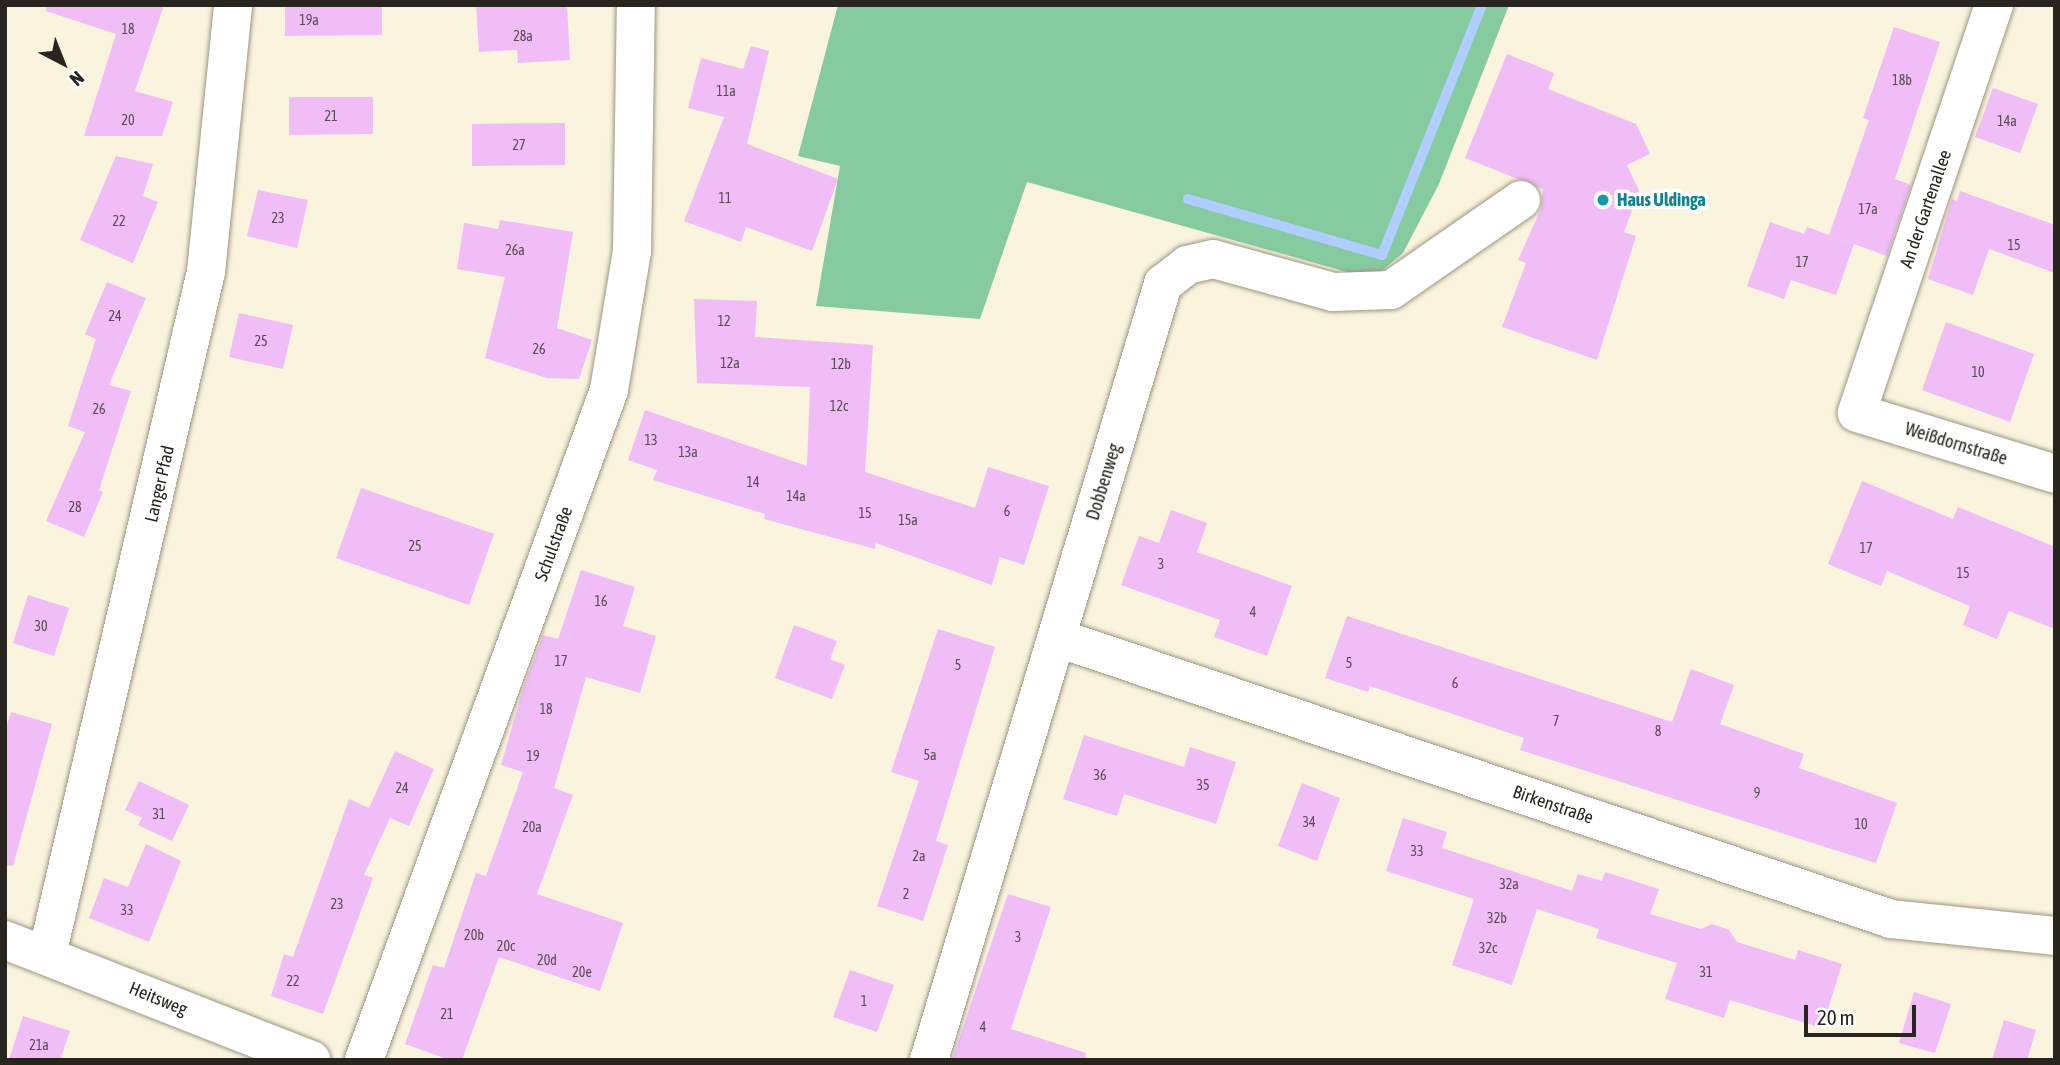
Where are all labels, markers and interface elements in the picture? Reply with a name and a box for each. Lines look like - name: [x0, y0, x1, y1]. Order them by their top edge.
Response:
- house number: 19a: [299, 12, 319, 28]
- house number: 18: [121, 21, 135, 37]
- north arrow: [28, 28, 98, 98]
- house number: 28a: [513, 28, 533, 44]
- text: N: [66, 67, 89, 91]
- house number: 18b: [1892, 72, 1912, 88]
- house number: 11a: [716, 83, 736, 99]
- house number: 21: [324, 108, 338, 124]
- house number: 20: [121, 112, 135, 128]
- house number: 14a: [1997, 113, 2017, 129]
- house number: 27: [512, 137, 526, 153]
- street label: An der Gartenallee: [1896, 147, 1956, 271]
- place label: Haus Uldinga: [1617, 189, 1706, 211]
- house number: 11: [718, 190, 732, 206]
- marker: Haus Uldinga: [1595, 192, 1611, 208]
- house number: 17a: [1858, 201, 1878, 217]
- house number: 23: [271, 210, 285, 226]
- house number: 22: [112, 213, 126, 229]
- house number: 15: [2007, 237, 2021, 253]
- house number: 26a: [505, 242, 525, 258]
- house number: 17: [1795, 254, 1809, 270]
- house number: 24: [108, 308, 122, 324]
- house number: 12: [717, 313, 731, 329]
- house number: 25: [254, 333, 268, 349]
- house number: 26: [532, 341, 546, 357]
- house number: 12a: [720, 355, 740, 371]
- house number: 12b: [831, 356, 851, 372]
- house number: 10: [1971, 364, 1985, 380]
- house number: 12c: [830, 398, 848, 414]
- house number: 26: [92, 401, 106, 417]
- street label: Weißdornstraße: [1902, 418, 2010, 470]
- house number: 13: [644, 432, 658, 448]
- street label: Dobbenweg: [1082, 441, 1126, 523]
- street label: Langer Pfad: [141, 444, 179, 524]
- house number: 13a: [678, 444, 698, 460]
- house number: 14: [746, 474, 760, 490]
- house number: 14a: [786, 488, 806, 504]
- house number: 28: [68, 499, 82, 515]
- house number: 6: [1004, 503, 1010, 519]
- street label: Schulstraße: [531, 504, 577, 584]
- house number: 15: [858, 505, 872, 521]
- house number: 15a: [898, 512, 918, 528]
- house number: 25: [408, 538, 422, 554]
- house number: 17: [1859, 540, 1873, 556]
- house number: 3: [1158, 556, 1164, 572]
- house number: 15: [1956, 565, 1970, 581]
- house number: 16: [594, 593, 608, 609]
- house number: 4: [1250, 604, 1256, 620]
- house number: 30: [34, 618, 48, 634]
- house number: 17: [554, 653, 568, 669]
- house number: 5: [1346, 655, 1352, 671]
- house number: 5: [955, 657, 961, 673]
- house number: 6: [1452, 675, 1458, 691]
- house number: 18: [539, 701, 553, 717]
- house number: 7: [1553, 713, 1559, 729]
- house number: 8: [1655, 723, 1661, 739]
- house number: 5a: [923, 747, 937, 763]
- house number: 19: [526, 748, 540, 764]
- house number: 36: [1093, 767, 1107, 783]
- house number: 35: [1196, 777, 1210, 793]
- house number: 24: [395, 780, 409, 796]
- street label: Birkenstraße: [1510, 781, 1596, 829]
- house number: 9: [1754, 785, 1760, 801]
- house number: 31: [152, 806, 166, 822]
- house number: 34: [1302, 814, 1316, 830]
- house number: 10: [1854, 816, 1868, 832]
- house number: 20a: [522, 819, 542, 835]
- house number: 33: [1410, 843, 1424, 859]
- house number: 2a: [912, 848, 926, 864]
- house number: 32a: [1499, 876, 1519, 892]
- house number: 2: [903, 886, 909, 902]
- house number: 23: [330, 896, 344, 912]
- house number: 33: [120, 902, 134, 918]
- house number: 32b: [1487, 910, 1507, 926]
- house number: 20b: [464, 927, 484, 943]
- house number: 3: [1015, 929, 1021, 945]
- house number: 20c: [497, 938, 515, 954]
- house number: 32c: [1479, 940, 1497, 956]
- house number: 20d: [537, 952, 557, 968]
- house number: 20e: [572, 964, 592, 980]
- house number: 31: [1699, 964, 1713, 980]
- house number: 22: [286, 973, 300, 989]
- street label: Heitsweg: [126, 978, 190, 1020]
- scale bar: [1808, 992, 1920, 1036]
- house number: 1: [861, 993, 867, 1009]
- text: 20 m: [1817, 1005, 1855, 1029]
- house number: 21: [440, 1006, 454, 1022]
- house number: 4: [980, 1019, 986, 1035]
- house number: 21a: [29, 1037, 49, 1053]

